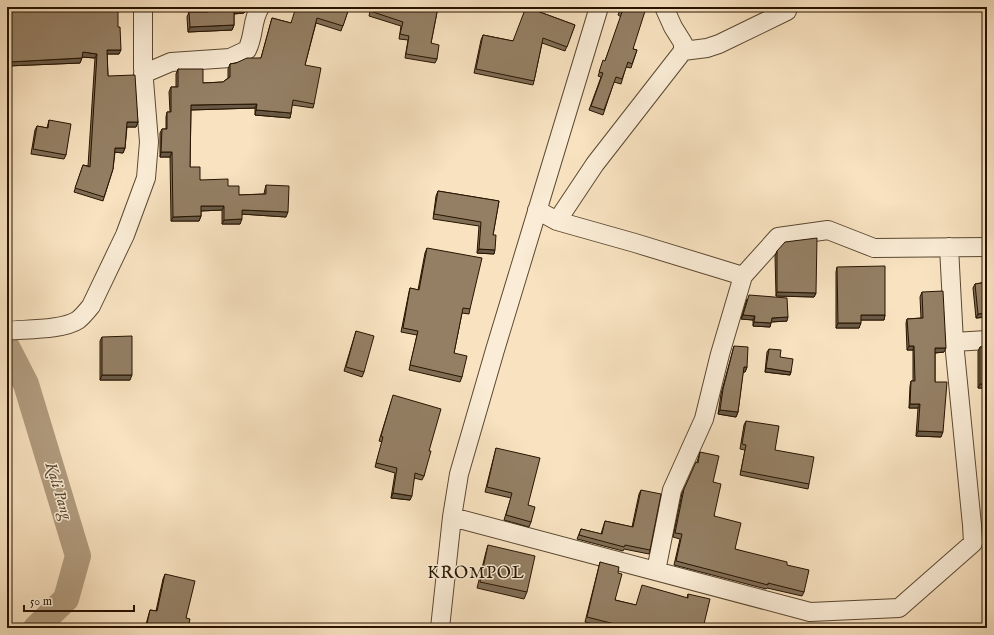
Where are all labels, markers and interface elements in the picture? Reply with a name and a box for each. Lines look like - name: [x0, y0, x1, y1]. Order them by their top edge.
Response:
- water label: Kali Pang: [40, 459, 76, 523]
- district label: KROMPOL: [427, 563, 525, 584]
- scale bar: [24, 587, 134, 613]
- text: 50 m: [30, 594, 52, 609]

